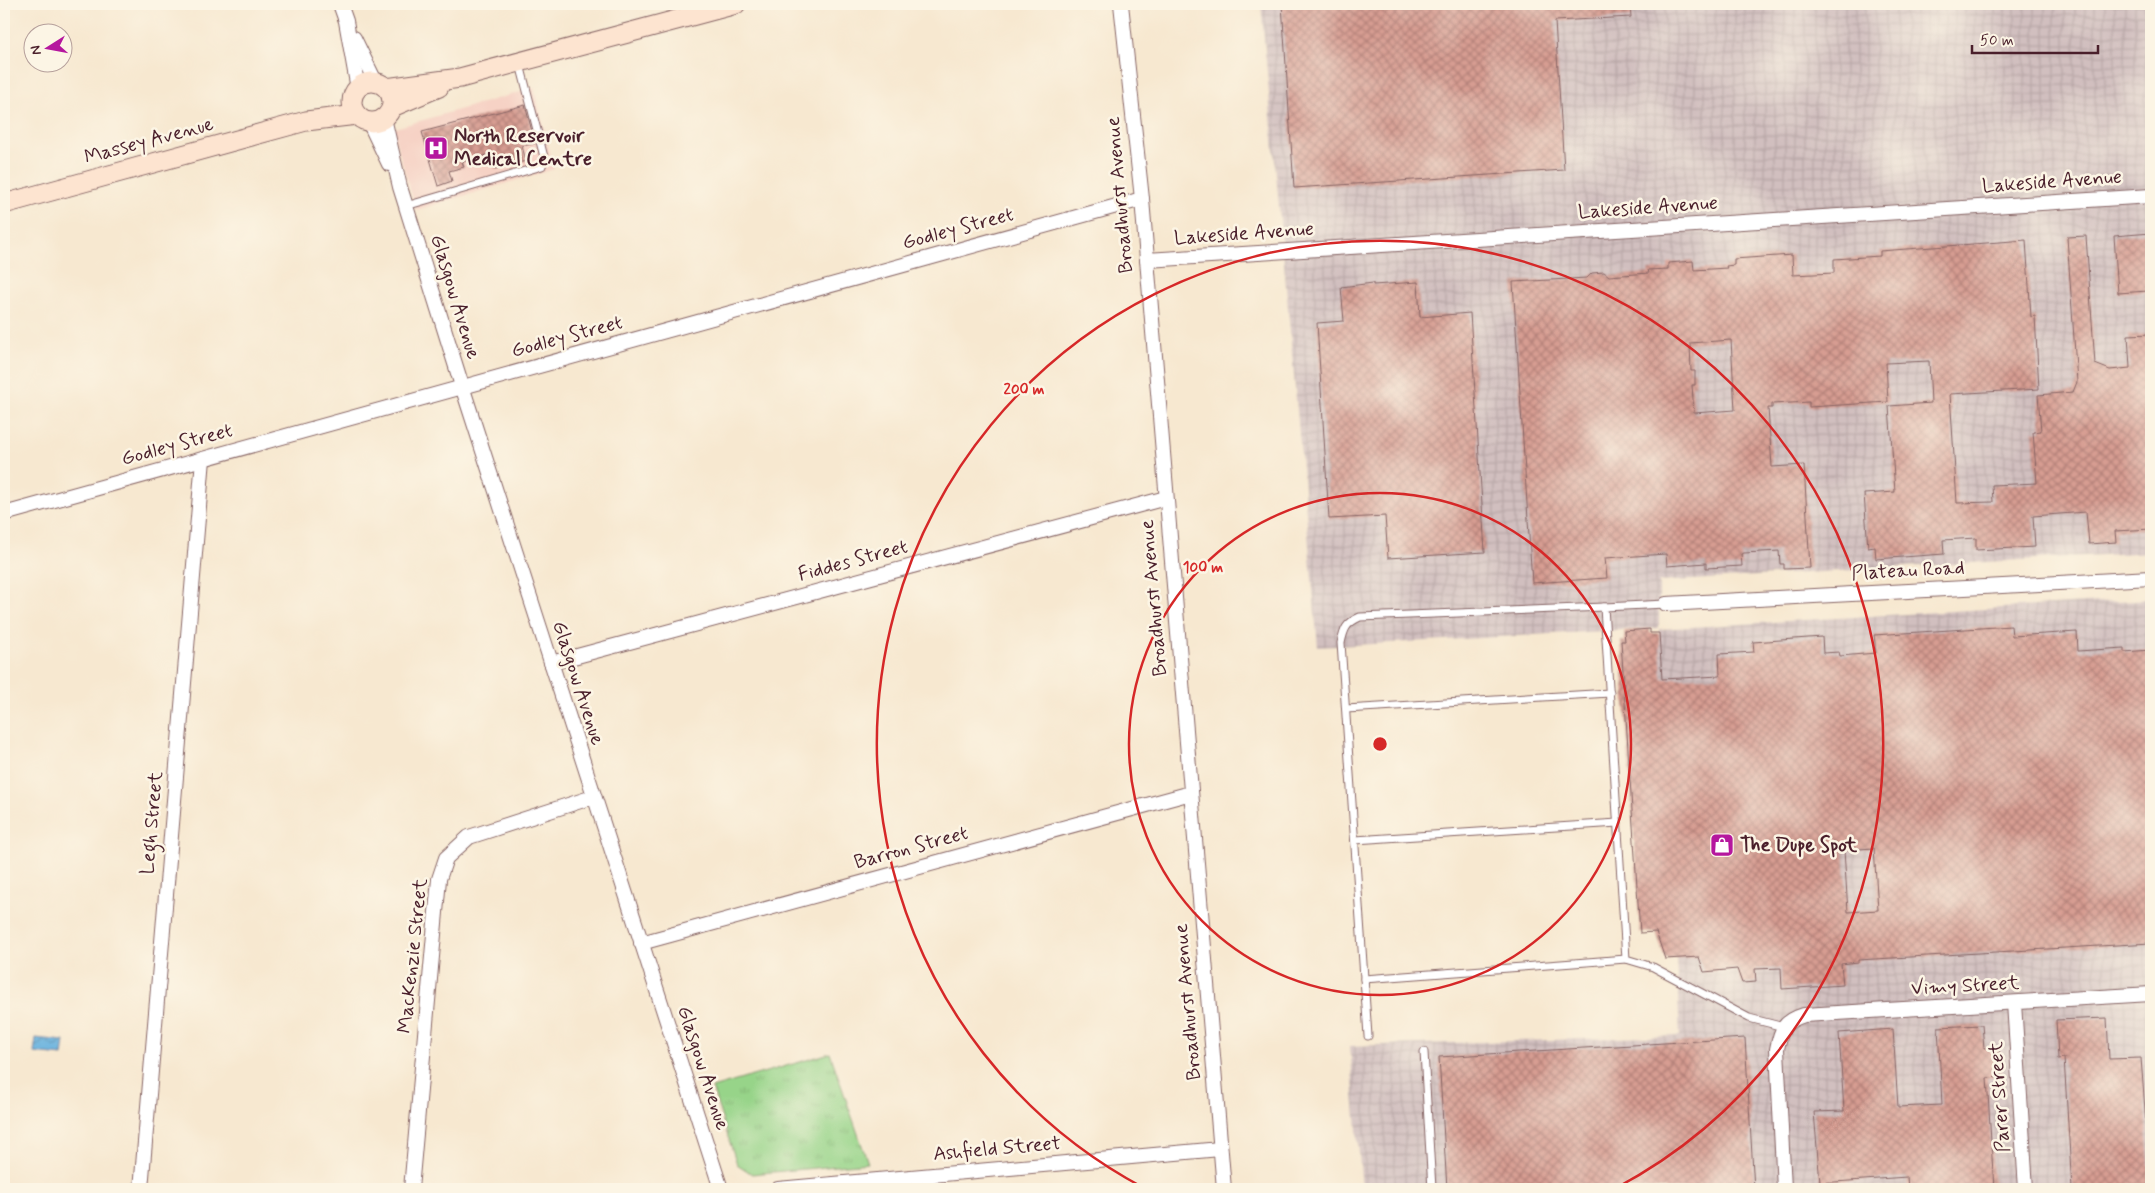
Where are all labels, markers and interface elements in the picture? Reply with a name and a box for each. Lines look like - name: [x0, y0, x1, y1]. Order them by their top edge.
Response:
- north arrow: [22, 22, 72, 72]
- scale bar: [1972, 22, 2099, 54]
- text: 50 m: [1980, 31, 2014, 51]
- text: N: [26, 44, 46, 57]
- street label: Massey Avenue: [81, 111, 217, 171]
- street label: Broadhurst Avenue: [1100, 115, 1140, 275]
- place label: North Reservoir Medical Centre: [454, 123, 592, 173]
- hospital icon: North Reservoir Medical Centre: [423, 135, 449, 161]
- street label: Lakeside Avenue: [1981, 164, 2123, 200]
- street label: Lakeside Avenue: [1577, 190, 1719, 226]
- street label: Godley Street: [899, 201, 1017, 257]
- street label: Lakeside Avenue: [1173, 216, 1315, 252]
- street label: Glasgow Avenue: [423, 231, 487, 363]
- street label: Godley Street: [508, 309, 626, 365]
- text: 200 m: [1004, 380, 1045, 400]
- street label: Godley Street: [118, 417, 236, 473]
- street label: Broadhurst Avenue: [1134, 518, 1174, 678]
- street label: Fiddes Street: [795, 533, 911, 589]
- street label: Plateau Road: [1851, 555, 1965, 587]
- text: 100 m: [1183, 558, 1223, 578]
- street label: Glasgow Avenue: [545, 617, 611, 749]
- centre of rings: [1371, 735, 1389, 753]
- street label: Legh Street: [134, 770, 172, 876]
- street label: Barron Street: [851, 820, 971, 876]
- shop icon: The Dupe Spot: [1709, 832, 1735, 858]
- place label: The Dupe Spot: [1740, 832, 1858, 859]
- street label: MacKenzie Street: [391, 877, 435, 1035]
- street label: Broadhurst Avenue: [1168, 922, 1208, 1082]
- street label: Vimy Street: [1910, 970, 2020, 1002]
- street label: Glasgow Avenue: [670, 1002, 736, 1134]
- street label: Parer Street: [1983, 1041, 2017, 1153]
- street label: Ashfield Street: [932, 1130, 1062, 1168]

